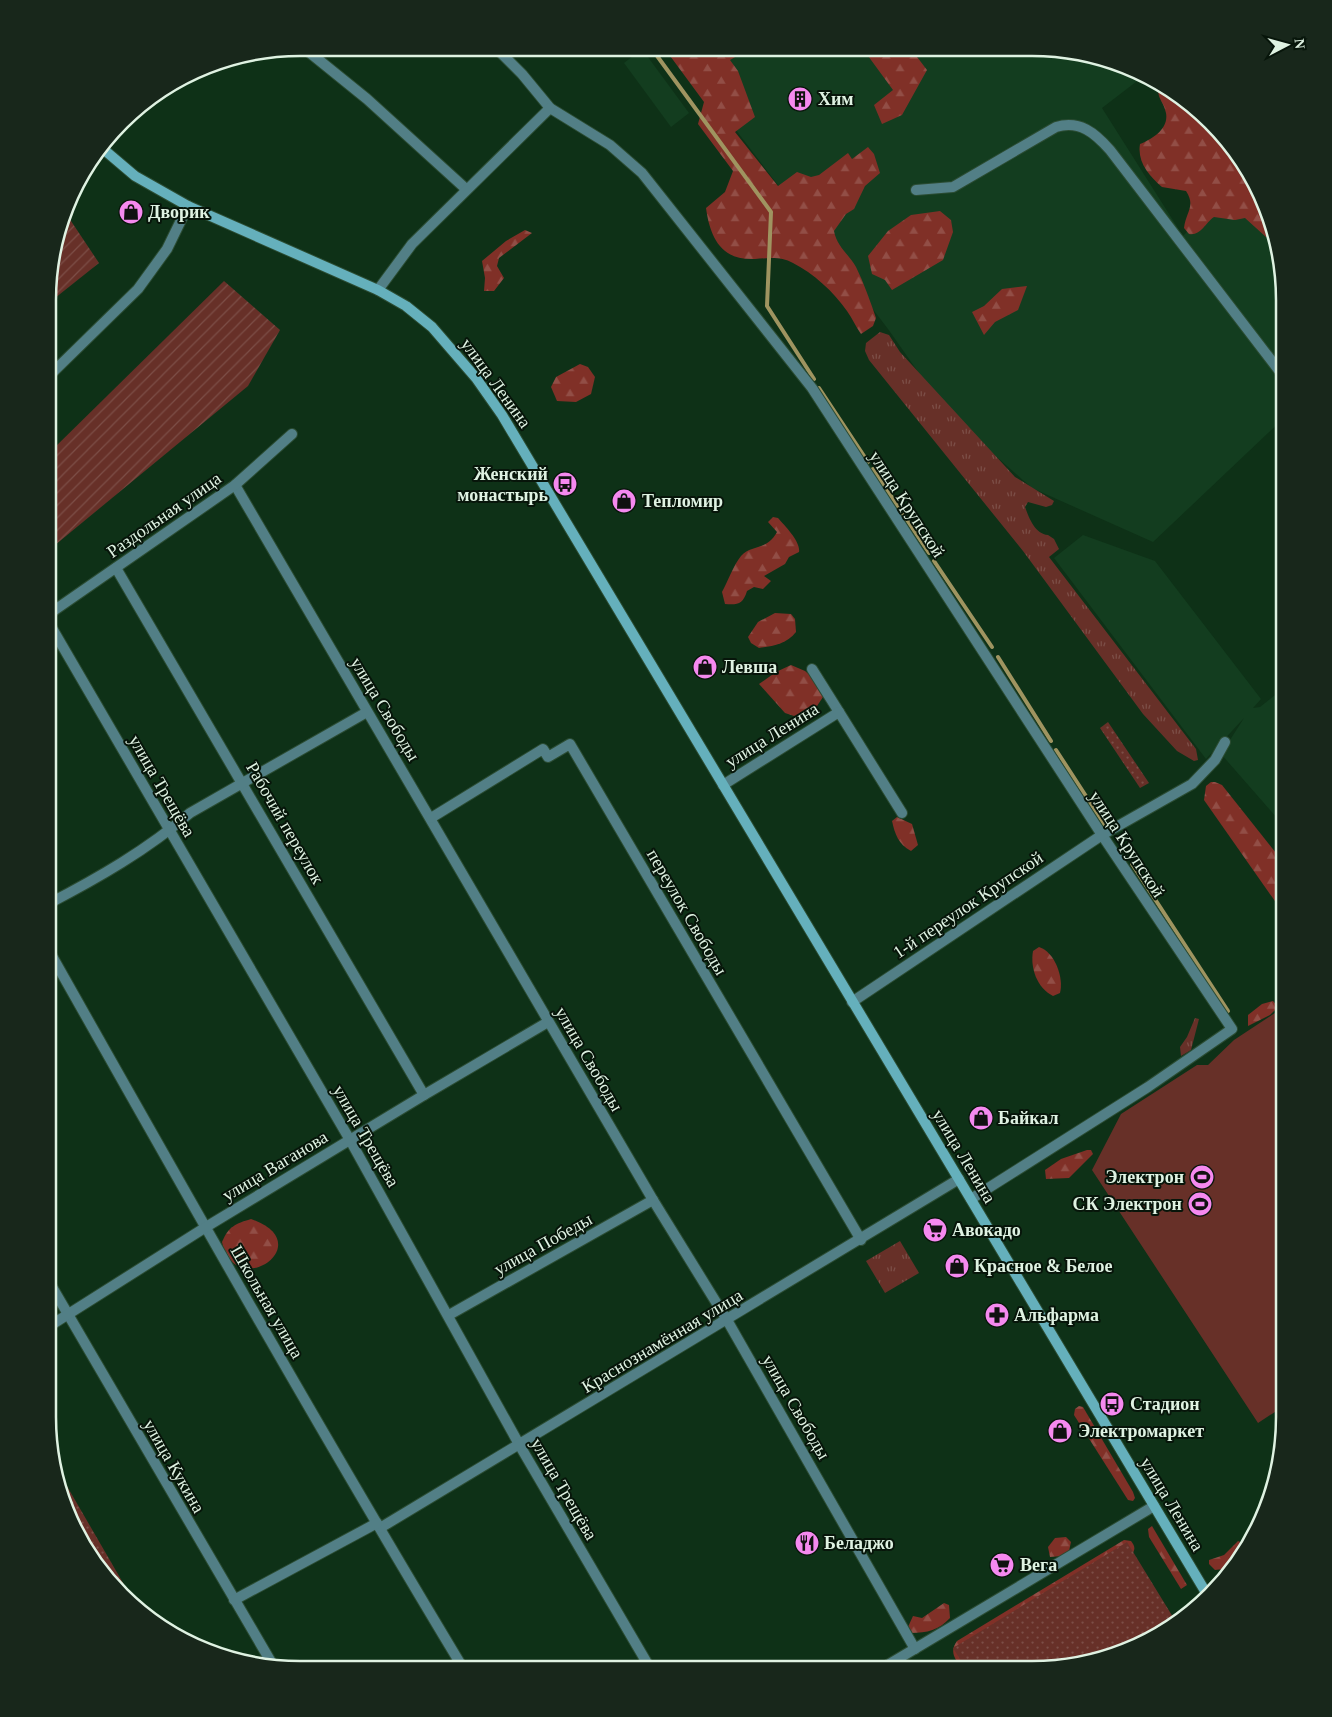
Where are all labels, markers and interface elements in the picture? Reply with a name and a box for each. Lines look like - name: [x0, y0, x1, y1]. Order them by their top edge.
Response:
- north arrow: [1262, 20, 1312, 70]
- text: N: [1291, 38, 1307, 50]
- building icon: Хим: [787, 86, 813, 112]
- place label: Хим: [818, 89, 854, 109]
- shop icon: Дворик: [118, 199, 144, 225]
- place label: Дворик: [148, 202, 210, 222]
- street label: улица Ленина: [457, 334, 535, 432]
- street label: улица Крупской: [865, 447, 949, 561]
- place label: Женский монастырь: [457, 464, 548, 505]
- street label: Раздольная улица: [103, 468, 225, 562]
- bus stop icon: Женский монастырь: [552, 471, 578, 497]
- shop icon: Тепломир: [611, 488, 637, 514]
- place label: Тепломир: [642, 491, 723, 511]
- street label: улица Свободы: [346, 654, 424, 764]
- shop icon: Левша: [692, 654, 718, 680]
- place label: Левша: [722, 657, 777, 677]
- street label: улица Ленина: [722, 698, 822, 772]
- street label: улица Трещёва: [125, 731, 199, 841]
- street label: Рабочий переулок: [242, 758, 328, 888]
- street label: улица Крупской: [1085, 787, 1169, 901]
- street label: переулок Свободы: [643, 846, 731, 978]
- street label: 1-й переулок Крупской: [889, 847, 1047, 963]
- street label: улица Свободы: [551, 1003, 627, 1115]
- street label: улица Трещёва: [329, 1081, 403, 1191]
- street label: улица Ленина: [928, 1105, 1000, 1207]
- shop icon: Байкал: [968, 1105, 994, 1131]
- place label: Байкал: [998, 1108, 1059, 1128]
- street label: улица Ваганова: [219, 1127, 331, 1205]
- sports icon: Электрон: [1189, 1164, 1215, 1190]
- place label: Электрон: [1105, 1167, 1184, 1187]
- sports icon: СК Электрон: [1187, 1191, 1213, 1217]
- place label: СК Электрон: [1073, 1194, 1182, 1214]
- street label: улица Победы: [491, 1209, 595, 1279]
- supermarket icon: Авокадо: [922, 1217, 948, 1243]
- place label: Авокадо: [952, 1220, 1021, 1240]
- street label: Школьная улица: [227, 1242, 307, 1362]
- shop icon: Красное & Белое: [944, 1253, 970, 1279]
- place label: Красное & Белое: [974, 1256, 1112, 1276]
- street label: Краснознамённая улица: [578, 1285, 746, 1397]
- pharmacy icon: Альфарма: [984, 1302, 1010, 1328]
- place label: Альфарма: [1014, 1305, 1099, 1325]
- street label: улица Свободы: [758, 1351, 834, 1463]
- bus stop icon: Стадион: [1099, 1391, 1125, 1417]
- place label: Стадион: [1130, 1394, 1200, 1414]
- street label: улица Кукина: [139, 1416, 209, 1516]
- shop icon: Электромаркет: [1047, 1418, 1073, 1444]
- place label: Электромаркет: [1078, 1421, 1204, 1441]
- street label: улица Трещёва: [527, 1434, 601, 1544]
- street label: улица Ленина: [1136, 1453, 1208, 1555]
- restaurant icon: Беладжо: [794, 1530, 820, 1556]
- place label: Беладжо: [824, 1533, 894, 1553]
- supermarket icon: Вега: [989, 1552, 1015, 1578]
- place label: Вега: [1020, 1555, 1057, 1575]

